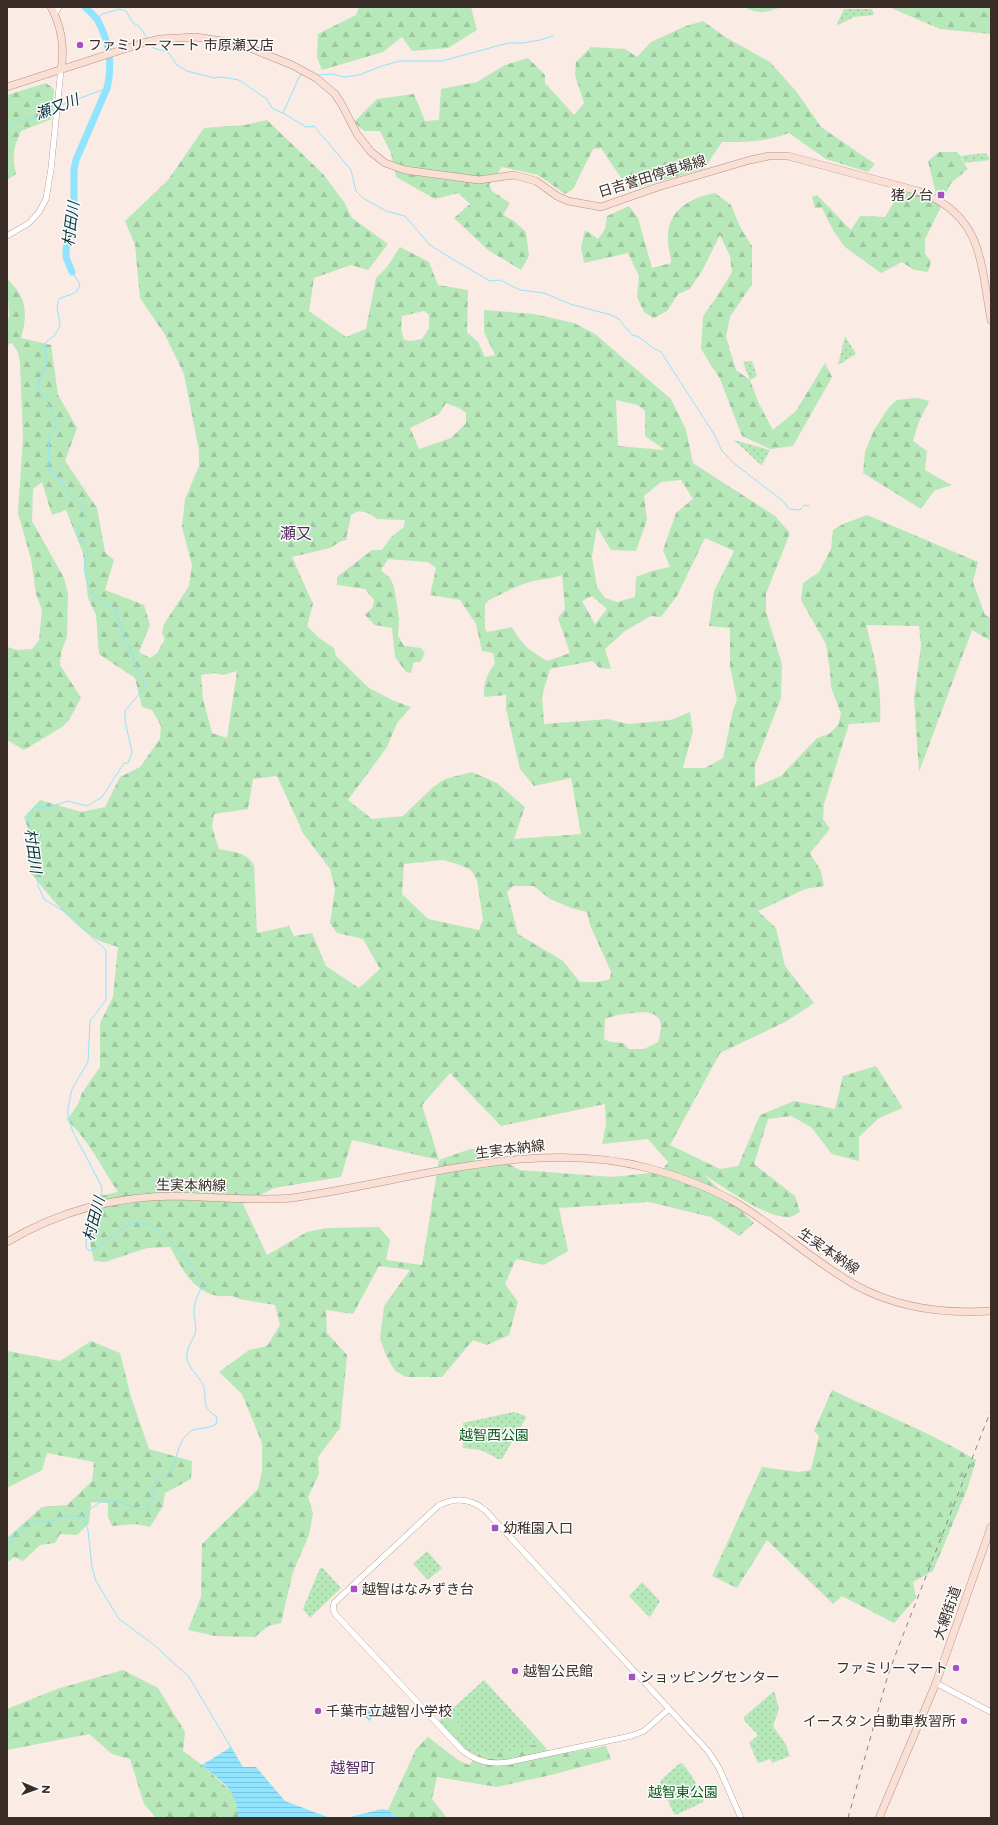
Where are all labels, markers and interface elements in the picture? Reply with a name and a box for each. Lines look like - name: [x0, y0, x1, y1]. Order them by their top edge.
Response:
- place label: ファミリーマート 市原瀬又店: [88, 36, 274, 54]
- marker: ファミリーマート 市原瀬又店: [75, 40, 85, 50]
- water label: 瀬又川: [32, 89, 83, 123]
- street label: 日吉誉田停車場線: [596, 151, 708, 201]
- place label: 猪ノ台: [891, 186, 933, 204]
- marker: 猪ノ台: [936, 190, 946, 200]
- water label: 村田川: [58, 198, 83, 247]
- district label: 瀬又: [280, 524, 312, 543]
- water label: 村田川: [21, 827, 46, 877]
- street label: 生実本納線: [474, 1136, 546, 1162]
- street label: 生実本納線: [156, 1175, 226, 1195]
- water label: 村田川: [79, 1193, 109, 1243]
- street label: 生実本納線: [795, 1224, 863, 1278]
- park label: 越智西公園: [459, 1426, 529, 1444]
- place label: 幼稚園入口: [503, 1519, 573, 1537]
- marker: 幼稚園入口: [490, 1523, 500, 1533]
- place label: 越智はなみずき台: [362, 1580, 474, 1598]
- marker: 越智はなみずき台: [349, 1584, 359, 1594]
- street label: 大網街道: [929, 1584, 965, 1642]
- place label: ファミリーマート: [836, 1659, 948, 1677]
- place label: 越智公民館: [523, 1662, 593, 1680]
- marker: ファミリーマート: [951, 1663, 961, 1673]
- marker: 越智公民館: [510, 1666, 520, 1676]
- place label: ショッピングセンター: [640, 1668, 780, 1686]
- marker: ショッピングセンター: [627, 1672, 637, 1682]
- place label: 千葉市立越智小学校: [326, 1702, 452, 1720]
- marker: 千葉市立越智小学校: [313, 1706, 323, 1716]
- place label: イースタン自動車教習所: [803, 1712, 956, 1730]
- marker: イースタン自動車教習所: [959, 1716, 969, 1726]
- district label: 越智町: [329, 1758, 376, 1777]
- north arrow: [16, 1769, 56, 1809]
- park label: 越智東公園: [648, 1783, 718, 1801]
- text: N: [39, 1785, 53, 1794]

